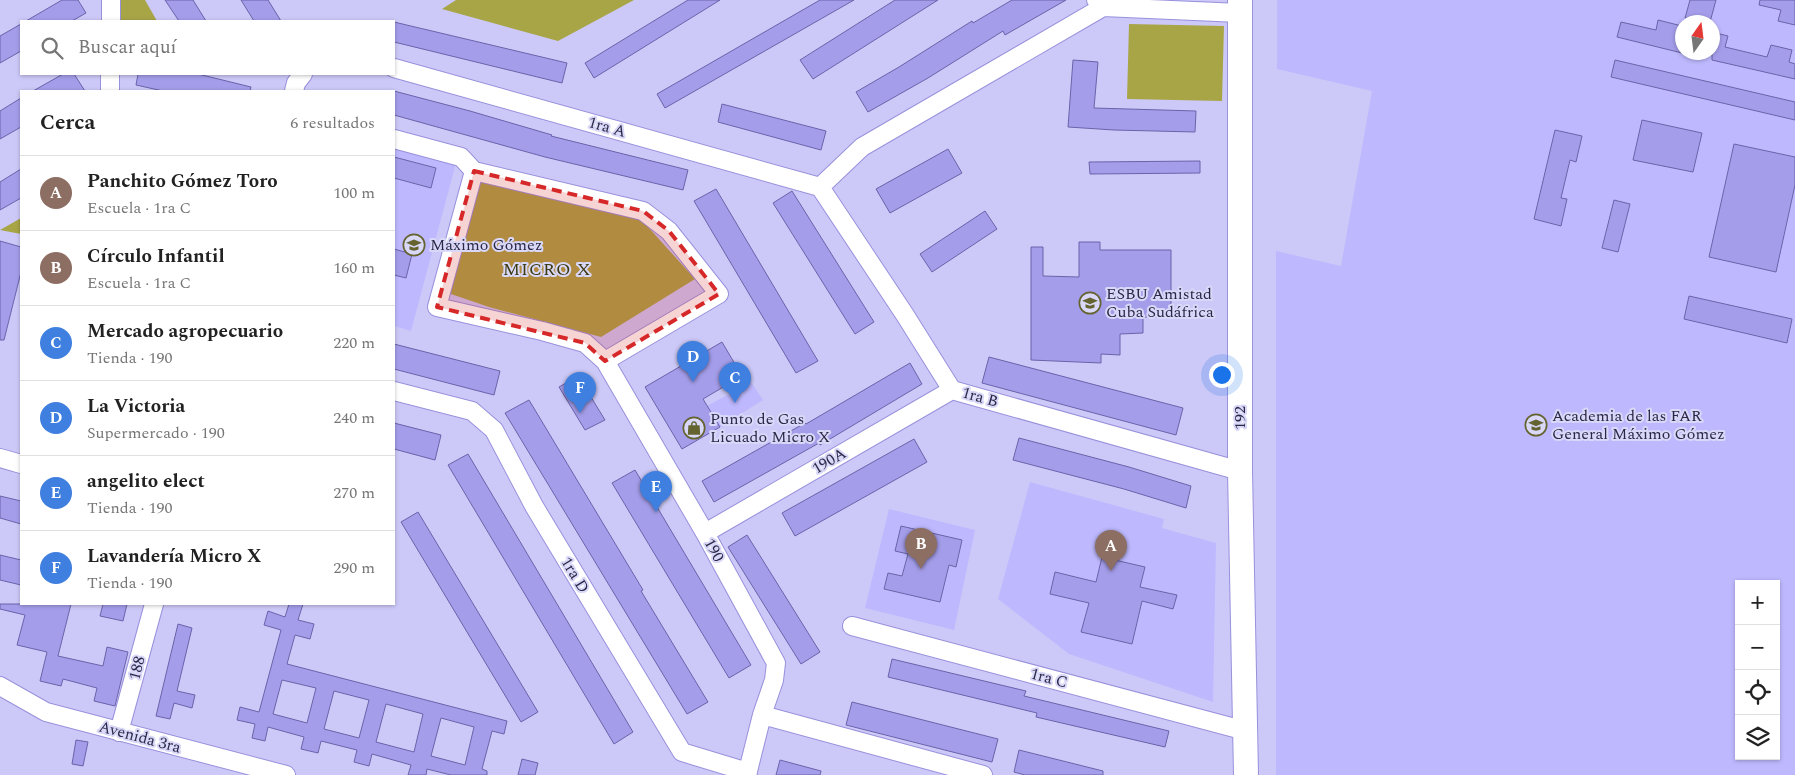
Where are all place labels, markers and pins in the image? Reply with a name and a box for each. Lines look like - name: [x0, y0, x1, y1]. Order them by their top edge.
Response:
- school or university icon: Máximo Gómez: [402, 233, 426, 257]
- place label: Máximo Gómez: [430, 233, 543, 257]
- place label: ESBU Amistad Cuba Sudáfrica: [1106, 282, 1214, 324]
- school or university icon: ESBU Amistad Cuba Sudáfrica: [1078, 291, 1102, 315]
- pin: D: [677, 341, 709, 382]
- pin: C: [719, 362, 751, 403]
- pin: F: [564, 372, 596, 413]
- place label: Academia de las FAR General Máximo Gómez: [1552, 404, 1725, 446]
- place label: Punto de Gas Licuado Micro X: [710, 407, 830, 449]
- school or university icon: Academia de las FAR General Máximo Gómez: [1524, 413, 1548, 437]
- shop icon: Punto de Gas Licuado Micro X: [682, 416, 706, 440]
- pin: E: [640, 471, 672, 512]
- pin: B: [905, 528, 937, 569]
- pin: A: [1095, 530, 1127, 571]

